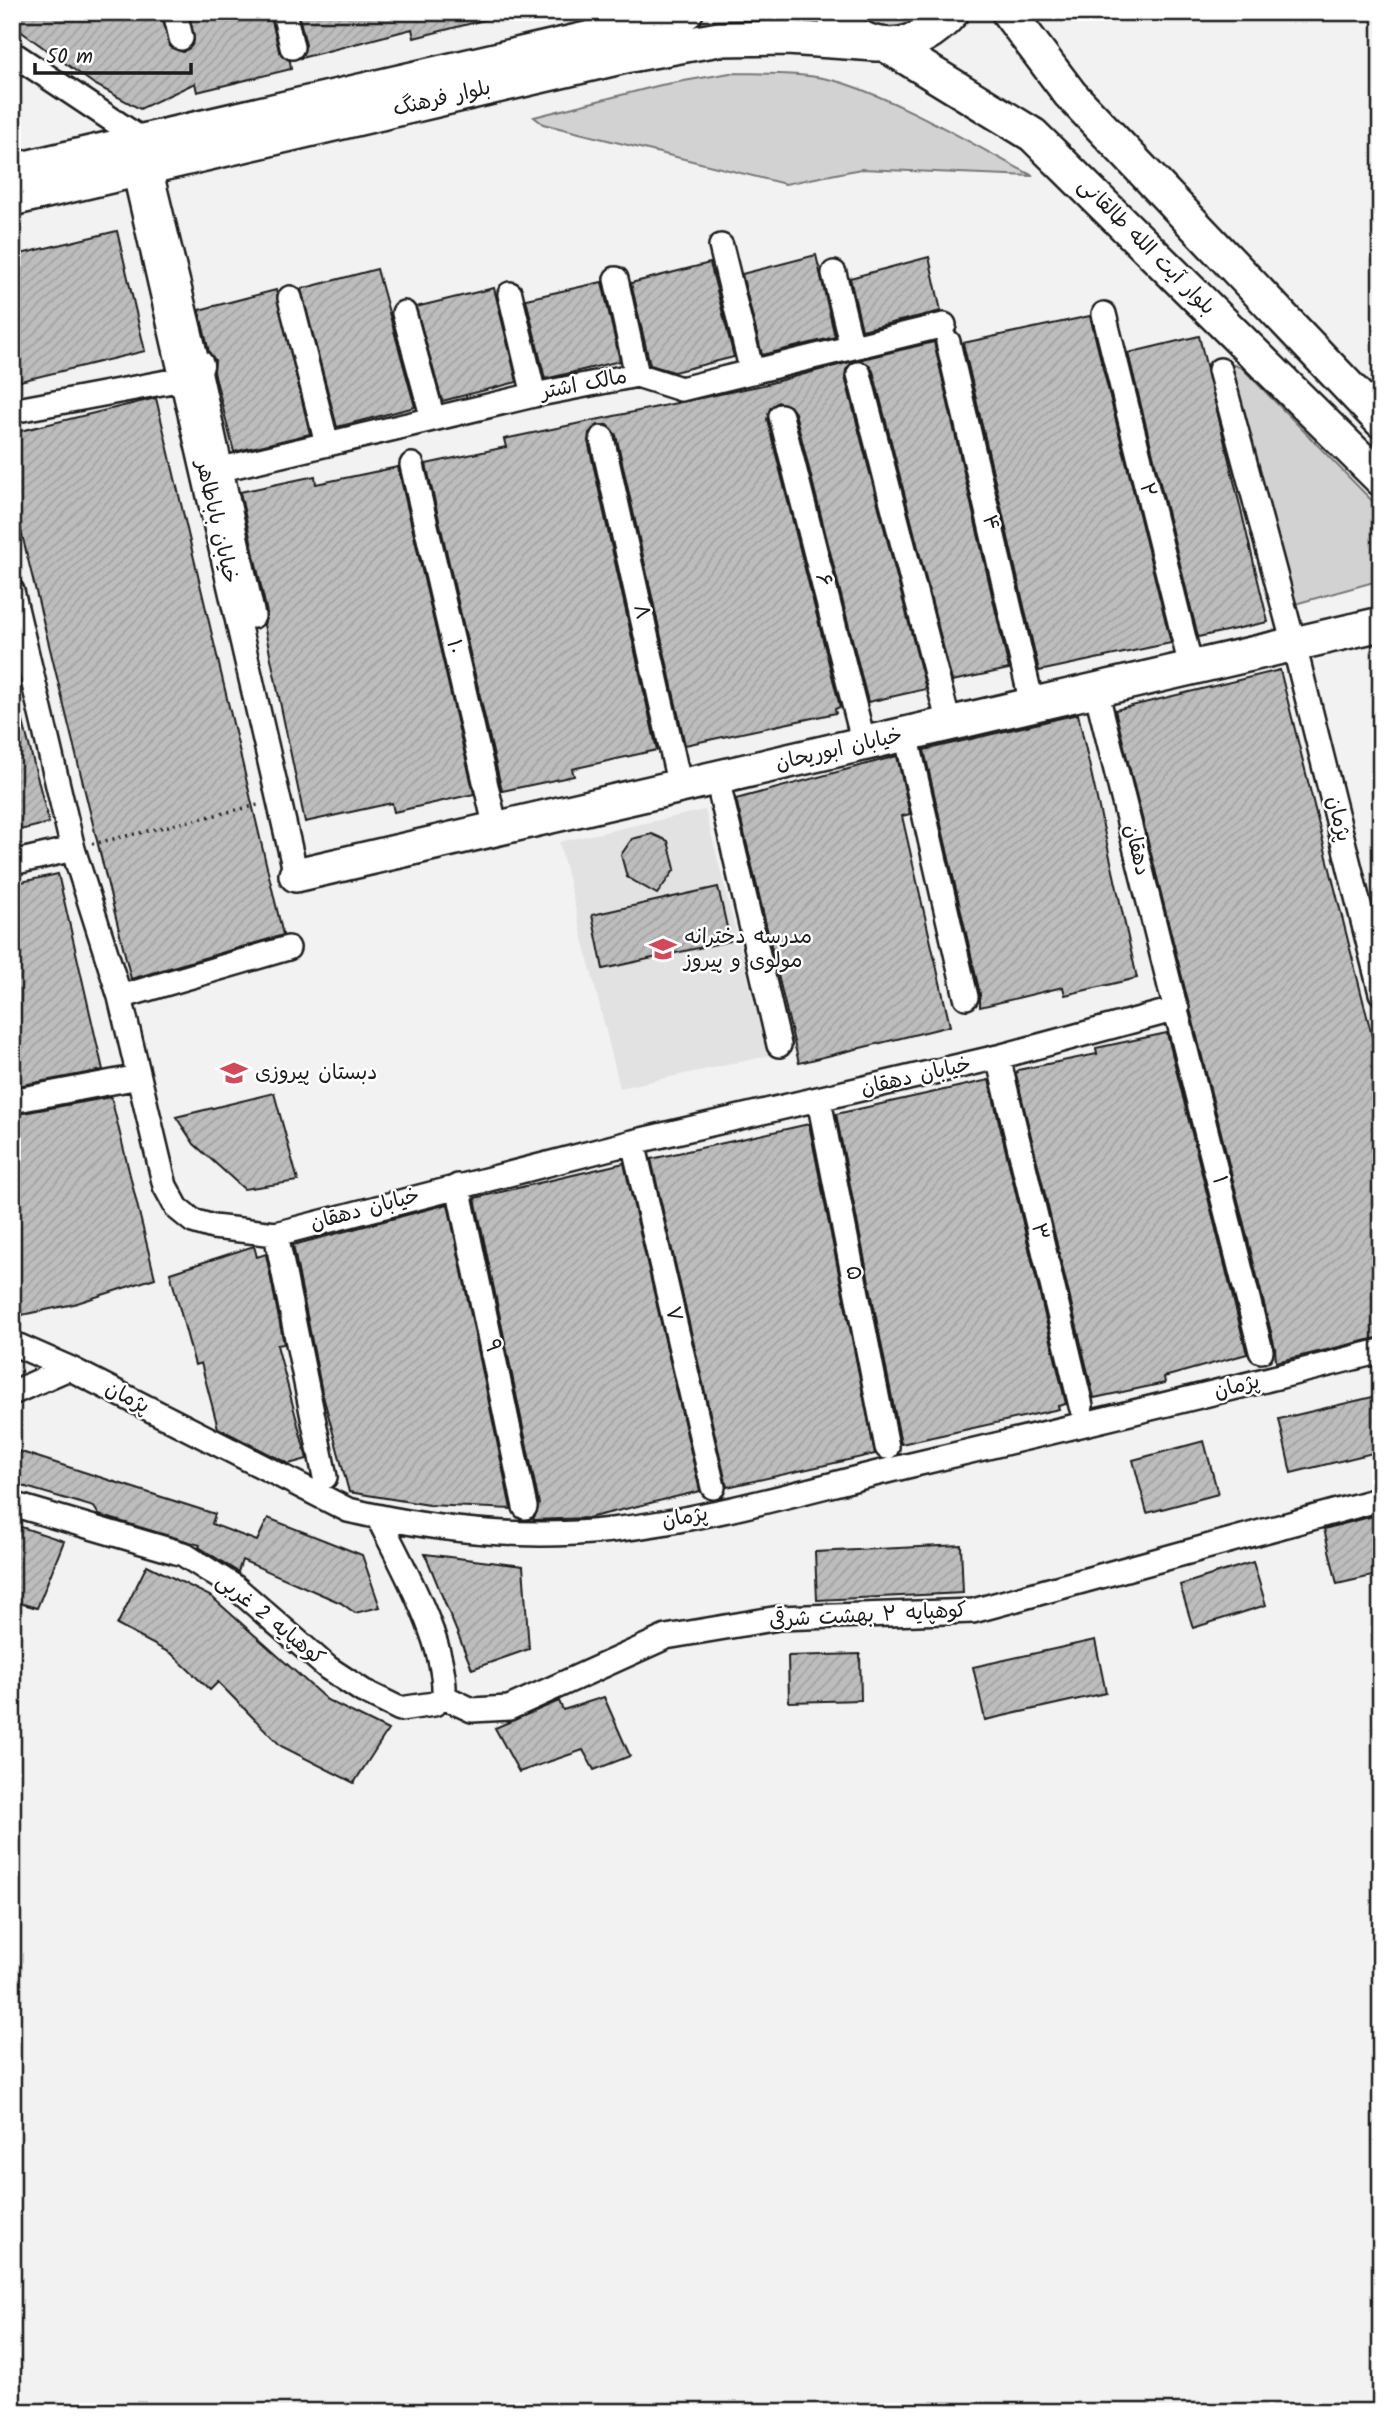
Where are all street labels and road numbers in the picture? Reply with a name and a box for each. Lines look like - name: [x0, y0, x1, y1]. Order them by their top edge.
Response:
- street label: بلوار فرهنگ: [390, 72, 494, 126]
- street label: بلوار آیت الله طالقانی: [1069, 170, 1223, 324]
- street label: مالک اشتر: [536, 360, 630, 410]
- street label: خیابان باباطاهر: [185, 455, 246, 587]
- street label: ۲: [1129, 479, 1165, 501]
- street label: ۴: [972, 512, 1008, 534]
- street label: ۶: [805, 570, 841, 590]
- street label: ۸: [623, 601, 659, 623]
- street label: ۱۰: [436, 636, 472, 658]
- street label: خیابان ابوریحان: [772, 719, 906, 781]
- street label: پژمان: [1316, 793, 1360, 845]
- street label: دهقان: [1114, 821, 1158, 879]
- street label: خیابان دهقان: [858, 1048, 974, 1106]
- street label: ۱: [1202, 1172, 1236, 1188]
- street label: خیابان دهقان: [306, 1180, 424, 1240]
- street label: ۳: [1021, 1220, 1057, 1244]
- street label: ۵: [835, 1263, 871, 1283]
- street label: ۷: [655, 1303, 691, 1325]
- street label: ۹: [474, 1336, 510, 1356]
- street label: پژمان: [1211, 1365, 1263, 1409]
- street label: پژمان: [99, 1373, 155, 1423]
- street label: پژمان: [659, 1498, 711, 1538]
- street label: کوهپایه 2 غربی: [208, 1566, 332, 1674]
- street label: کوهپایه ۲ بهشت شرقی: [768, 1594, 968, 1638]

